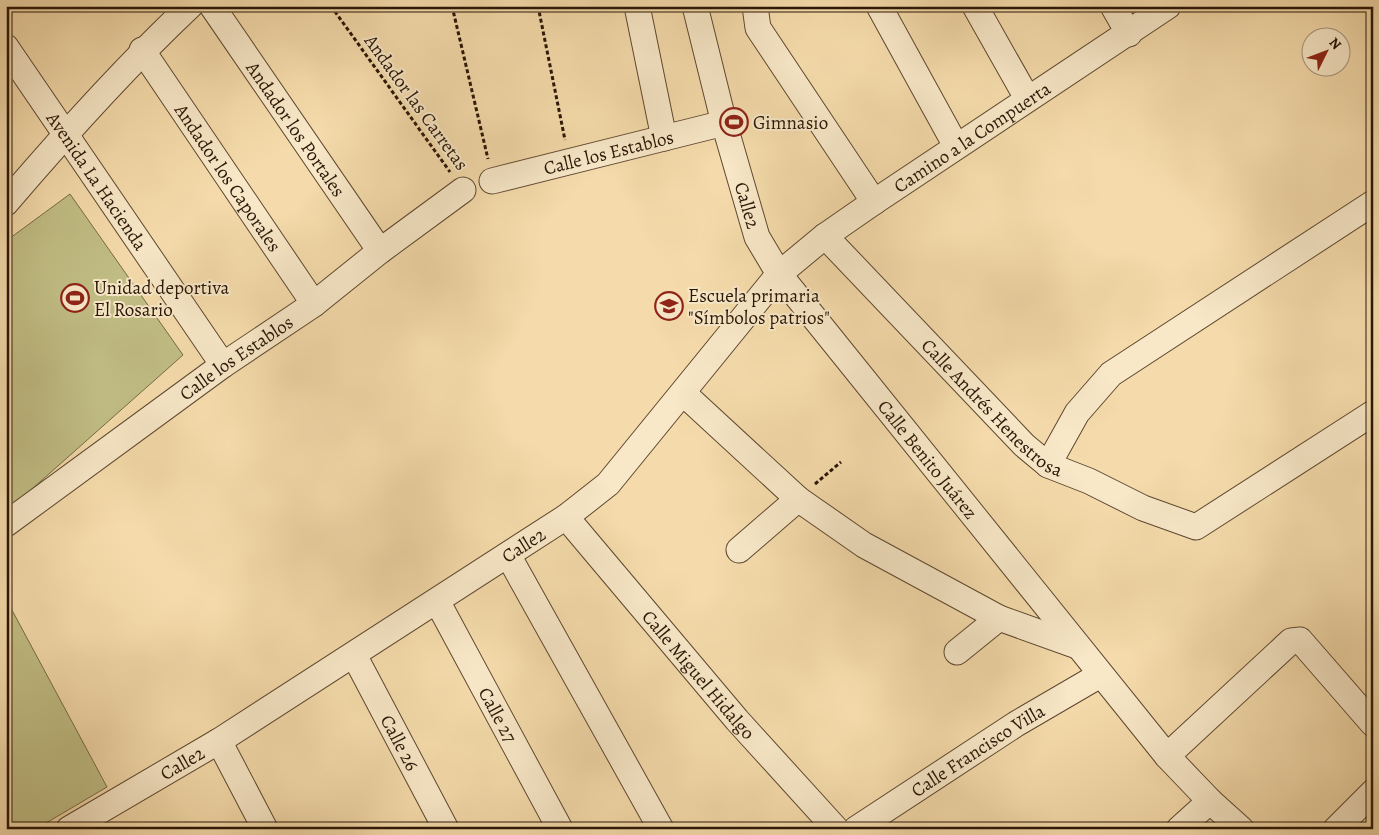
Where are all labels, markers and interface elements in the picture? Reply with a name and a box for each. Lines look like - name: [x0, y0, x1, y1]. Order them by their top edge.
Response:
- north arrow: [1302, 28, 1352, 78]
- street label: Andador las Carretas: [357, 29, 474, 176]
- text: N: [1325, 33, 1346, 54]
- street label: Andador los Portales: [239, 56, 351, 202]
- street label: Camino a la Compuerta: [889, 76, 1056, 199]
- street label: Andador los Caporales: [168, 98, 287, 257]
- street label: Avenida La Hacienda: [39, 106, 153, 256]
- sports icon: Gimnasio: [719, 107, 749, 137]
- place label: Gimnasio: [753, 110, 828, 136]
- street label: Calle los Establos: [541, 124, 676, 182]
- street label: Calle2: [728, 179, 766, 232]
- place label: Unidad deportiva El Rosario: [94, 275, 230, 323]
- sports icon: Unidad deportiva El Rosario: [60, 283, 90, 313]
- place label: Escuela primaria "Símbolos patrios": [688, 283, 830, 331]
- school or university icon: Escuela primaria "Símbolos patrios": [654, 291, 684, 321]
- street label: Calle los Establos: [174, 310, 299, 407]
- street label: Calle Andrés Henestrosa: [915, 333, 1066, 483]
- street label: Calle Benito Juárez: [871, 395, 983, 525]
- street label: Calle2: [497, 522, 551, 569]
- street label: Calle Miguel Hidalgo: [636, 605, 761, 746]
- street label: Calle 27: [472, 683, 523, 747]
- street label: Calle Francisco Villa: [906, 698, 1050, 804]
- street label: Calle 26: [374, 710, 425, 776]
- street label: Calle2: [155, 740, 210, 787]

